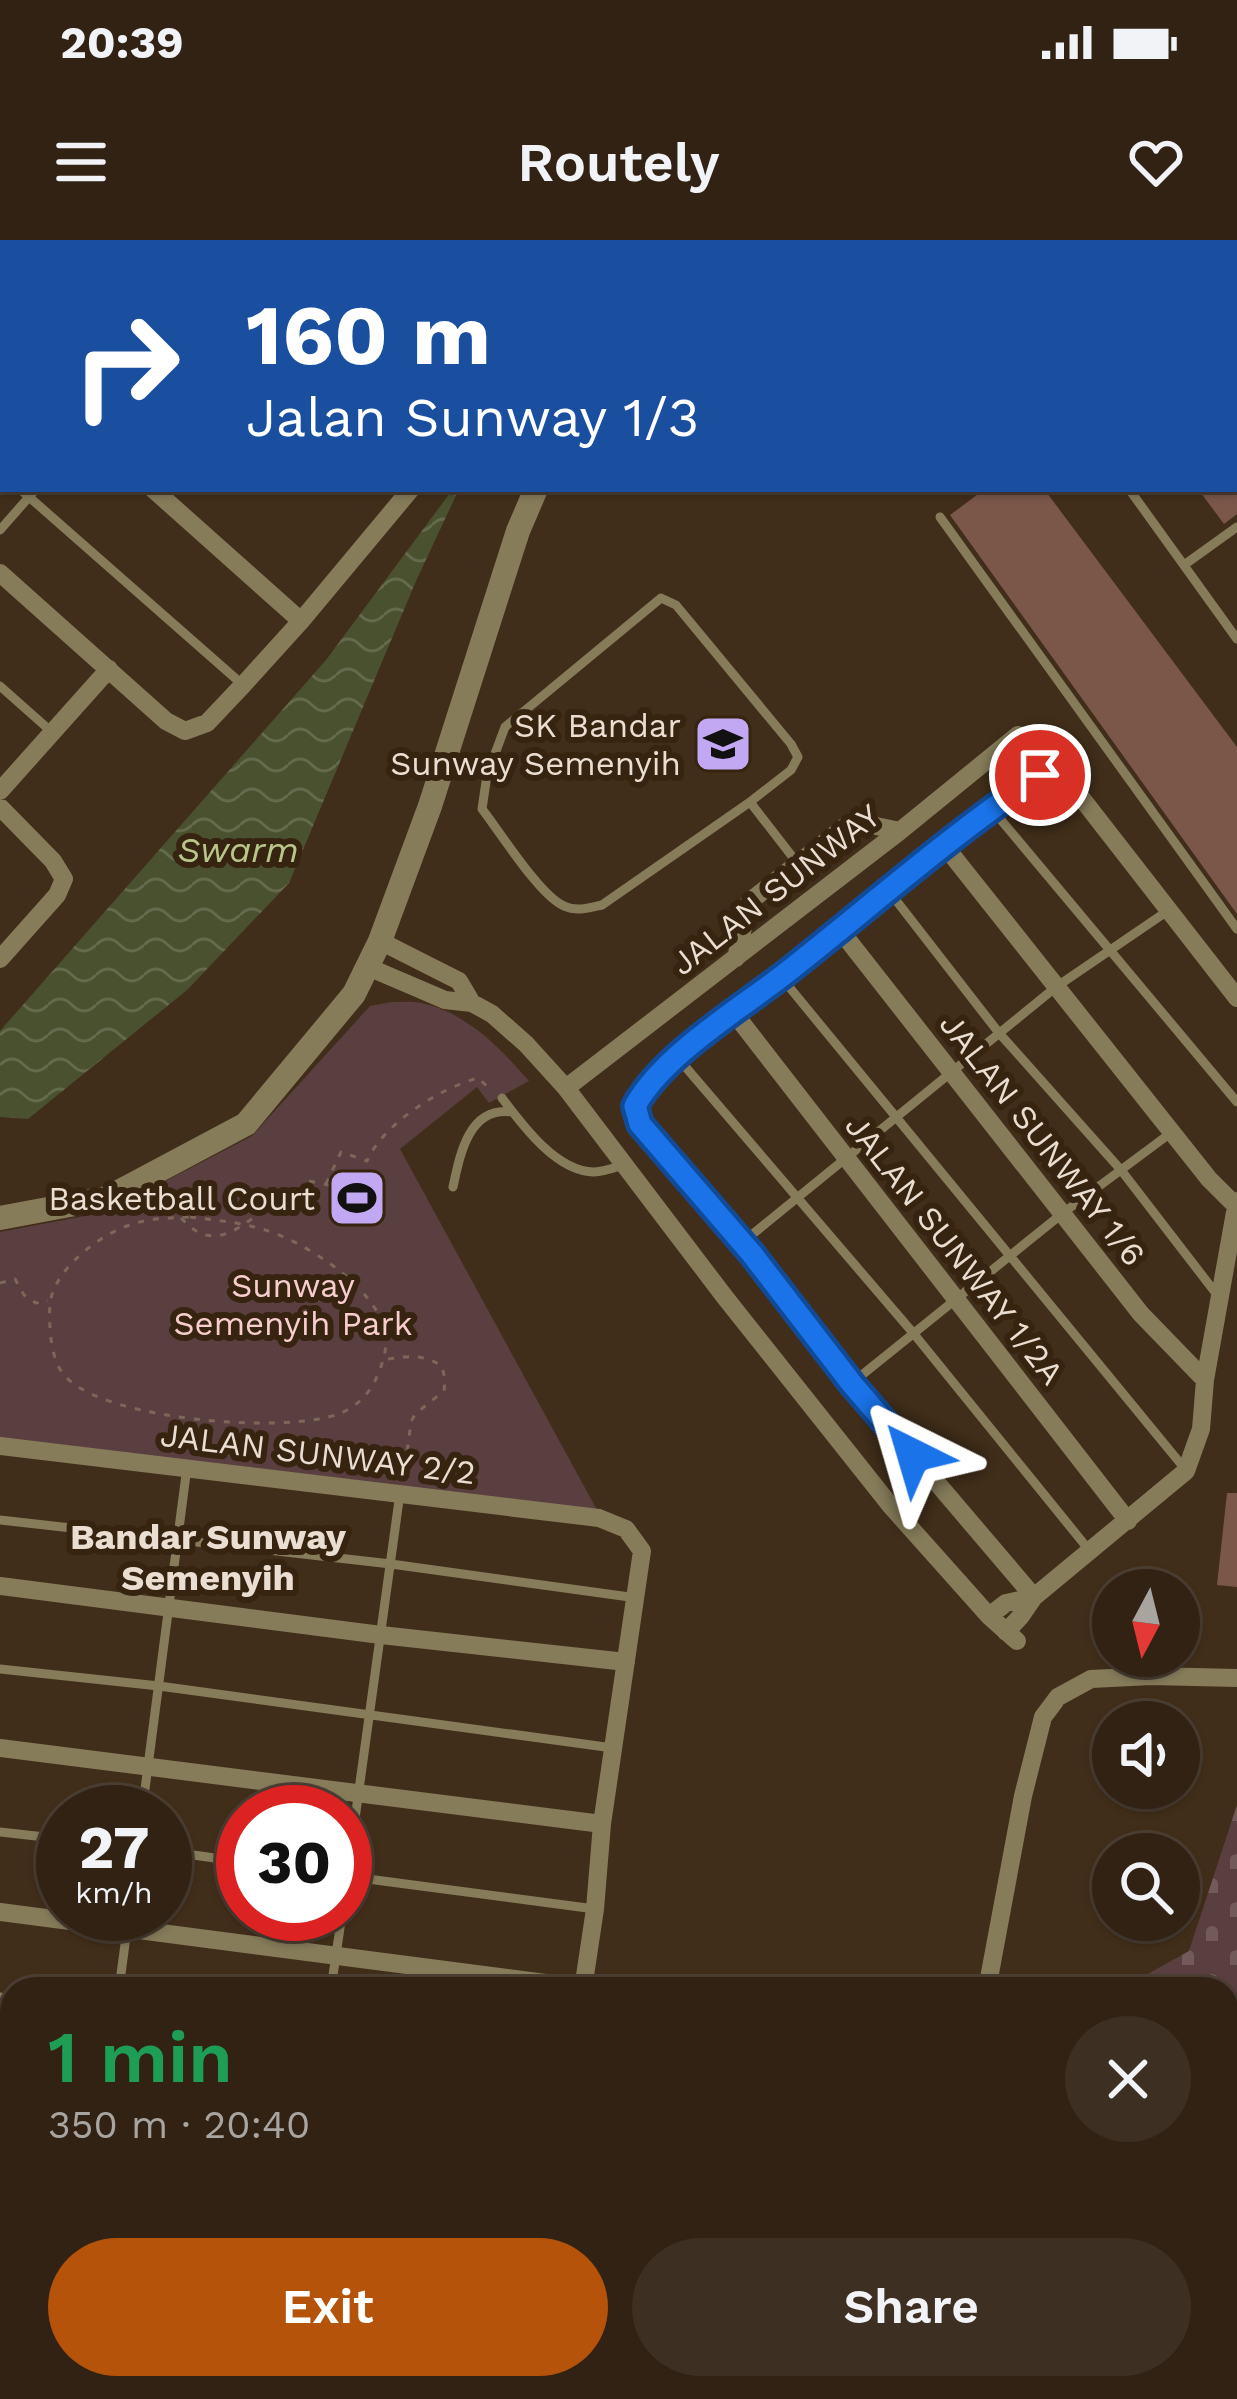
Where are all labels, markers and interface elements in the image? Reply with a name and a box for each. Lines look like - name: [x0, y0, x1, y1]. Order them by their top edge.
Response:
- text: 20:39: [60, 16, 184, 69]
- icon: menu: [48, 129, 114, 195]
- icon: heart: [1123, 129, 1189, 195]
- text: Routely: [517, 131, 720, 194]
- text: 160 m: [246, 286, 491, 384]
- icon: right: [48, 288, 204, 444]
- text: Jalan Sunway 1/3: [246, 386, 699, 449]
- place label: SK Bandar Sunway Semenyih: [390, 706, 681, 783]
- school or university icon: SK Bandar Sunway Semenyih: [692, 713, 754, 775]
- pin: [989, 724, 1091, 826]
- icon: arrive: [1007, 742, 1073, 808]
- street label: JALAN SUNWAY: [663, 796, 888, 983]
- water label: Swarm: [177, 829, 299, 871]
- street label: JALAN SUNWAY 1/6: [932, 1005, 1154, 1274]
- street label: JALAN SUNWAY 1/2A: [837, 1107, 1072, 1392]
- sports icon: Basketball Court: [326, 1167, 388, 1229]
- place label: Basketball Court: [48, 1179, 315, 1218]
- park label: Sunway Semenyih Park: [173, 1266, 413, 1343]
- position arrow: [850, 1392, 976, 1518]
- street label: JALAN SUNWAY 2/2: [158, 1415, 478, 1492]
- district label: Bandar Sunway Semenyih: [70, 1516, 347, 1599]
- north arrow: [1092, 1569, 1200, 1677]
- map controls: [1092, 1569, 1200, 1941]
- button: sound: [1092, 1701, 1200, 1809]
- speed limit sign: 30: [216, 1785, 372, 1941]
- text: 27: [78, 1812, 150, 1883]
- button: search: [1092, 1833, 1200, 1941]
- text: km/h: [75, 1875, 153, 1910]
- text: 1 min: [48, 2015, 233, 2099]
- button: close: [1065, 2016, 1191, 2142]
- text: 350 m · 20:40: [48, 2102, 310, 2147]
- button: Exit: [48, 2238, 608, 2376]
- button: Share: [632, 2238, 1191, 2376]

